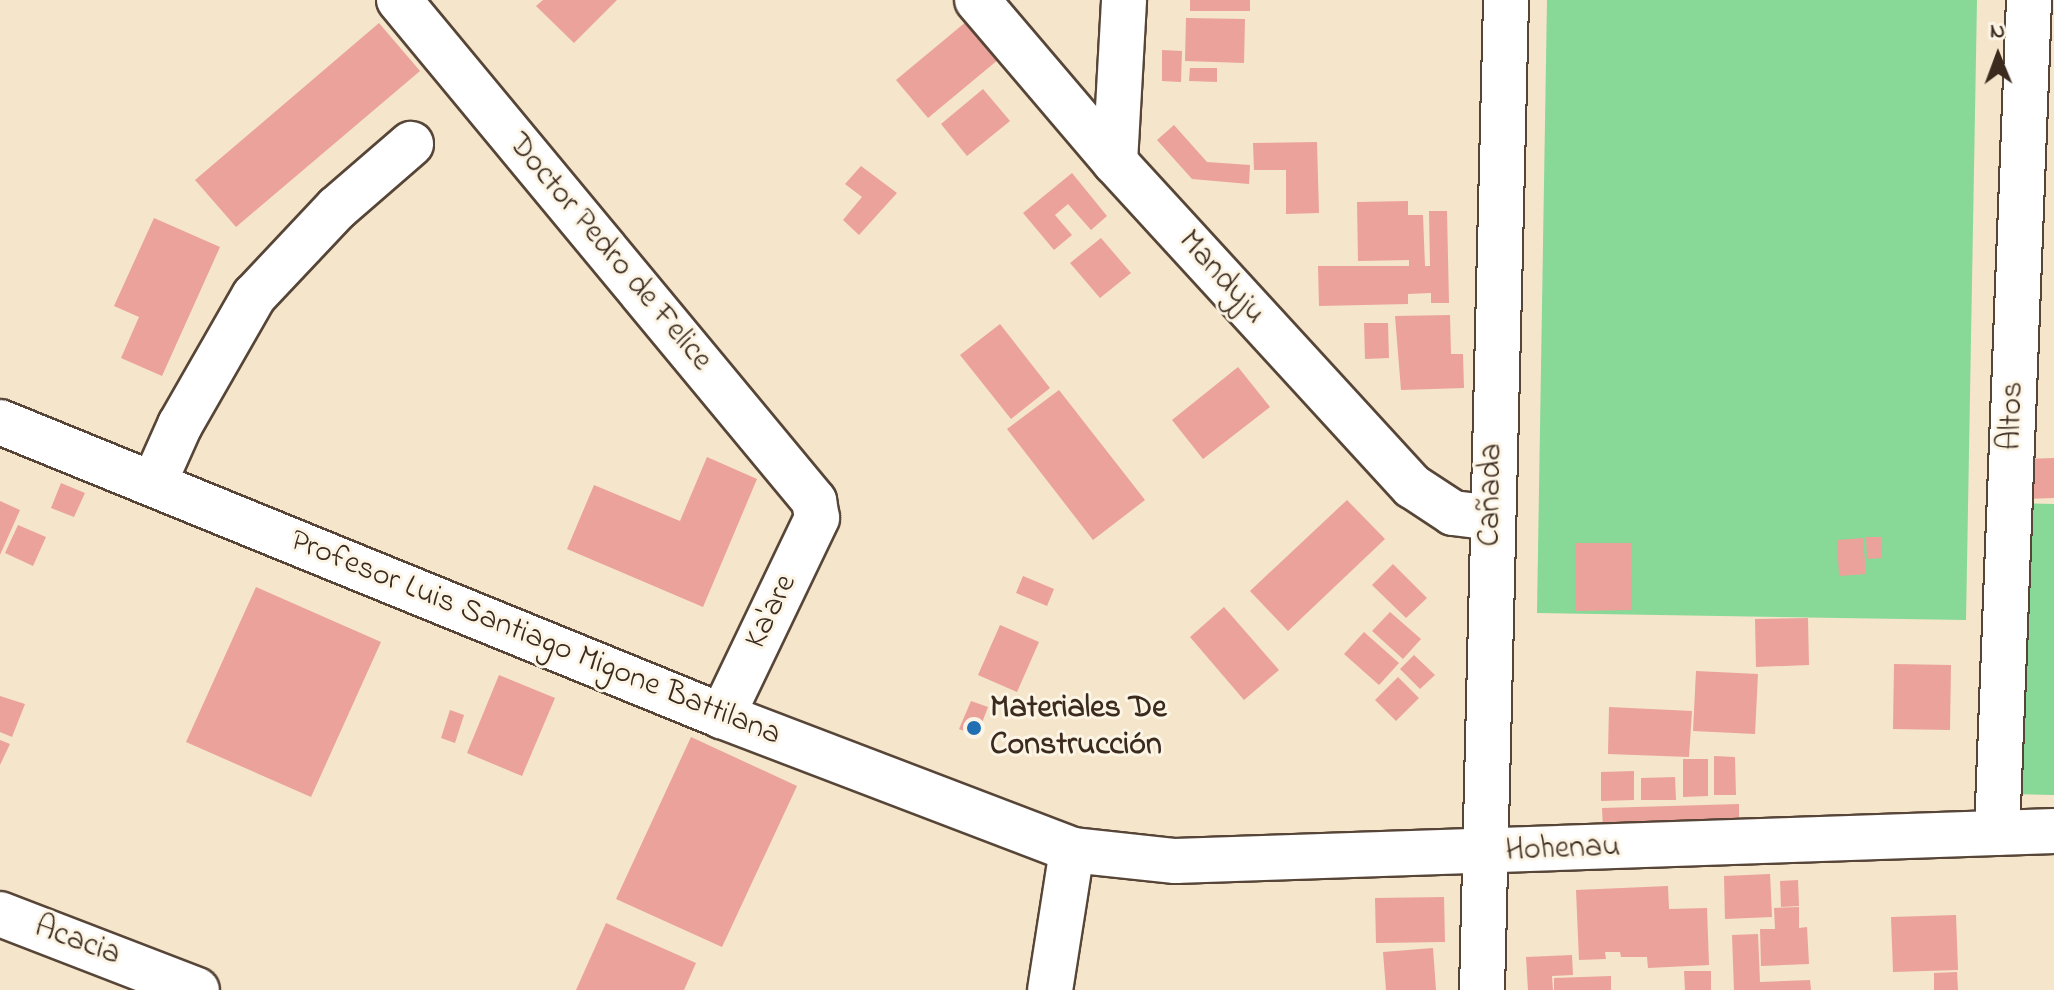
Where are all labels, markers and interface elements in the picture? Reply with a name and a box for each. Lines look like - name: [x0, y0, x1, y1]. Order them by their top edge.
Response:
- north arrow: [1958, 16, 2038, 96]
- text: N: [1990, 16, 2005, 48]
- street label: Doctor Pedro de Felice: [498, 126, 720, 380]
- street label: Mandyju: [1169, 223, 1273, 333]
- street label: Altos: [1993, 381, 2033, 451]
- street label: Cañada: [1472, 443, 1512, 547]
- street label: Profesor Luis Santiago Migone Battilana: [284, 523, 786, 755]
- street label: Ka'are: [738, 569, 806, 655]
- place label: Materiales De Construcción: [990, 691, 1167, 766]
- marker: Materiales De Construcción: [965, 719, 983, 737]
- street label: Hohenau: [1505, 829, 1621, 871]
- street label: Acacia: [29, 909, 125, 975]

